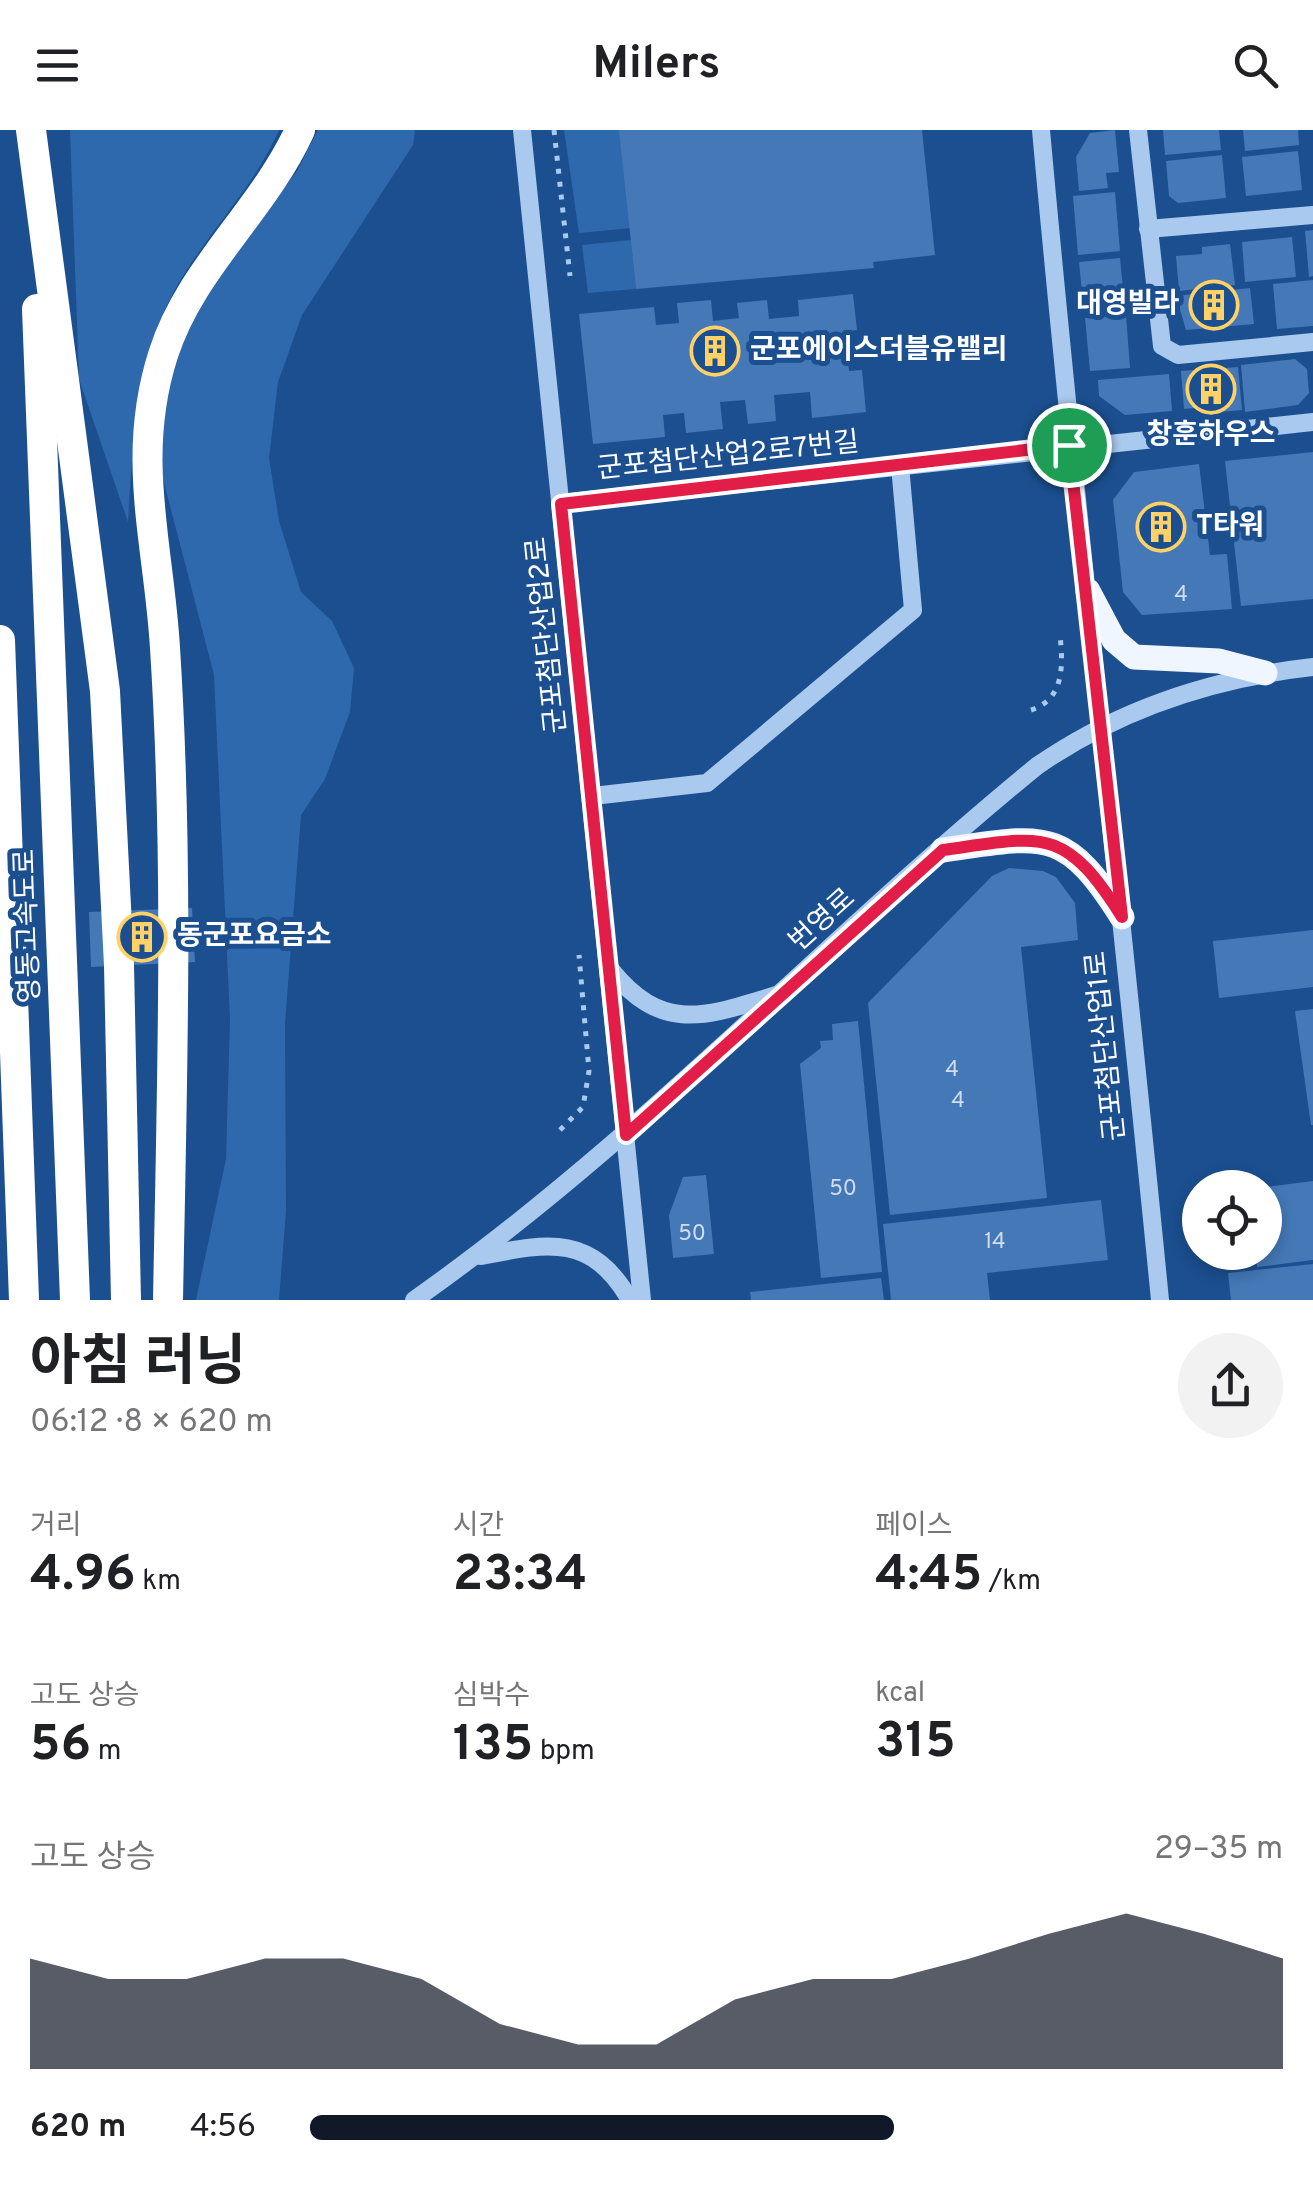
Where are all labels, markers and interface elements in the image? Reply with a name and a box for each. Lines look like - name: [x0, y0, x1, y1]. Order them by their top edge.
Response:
- text: Milers: [593, 37, 720, 94]
- icon: menu: [30, 38, 85, 93]
- icon: search: [1228, 38, 1283, 93]
- building icon: 대영빌라: [1188, 279, 1240, 331]
- place label: 대영빌라: [1076, 287, 1179, 323]
- building icon: 군포에이스더블유밸리: [689, 325, 741, 377]
- place label: 군포에이스더블유밸리: [750, 333, 1008, 369]
- building icon: 창훈하우스: [1185, 363, 1237, 415]
- pin: [1027, 403, 1112, 488]
- icon: arrive: [1042, 418, 1097, 473]
- place label: 창훈하우스: [1147, 418, 1275, 454]
- street label: 군포첨단산업2로7번길: [595, 425, 861, 489]
- building icon: T타워: [1135, 501, 1187, 553]
- place label: T타워: [1196, 509, 1264, 545]
- street label: 군포첨단산업2로: [520, 535, 576, 735]
- house number: 4: [1174, 582, 1188, 609]
- street label: 영동고속도로: [8, 848, 50, 1004]
- street label: 번영로: [782, 882, 864, 960]
- building icon: 동군포요금소: [116, 911, 168, 963]
- place label: 동군포요금소: [177, 919, 332, 955]
- street label: 군포첨단산업1로: [1079, 949, 1135, 1143]
- house number: 4: [945, 1057, 959, 1084]
- house number: 4: [951, 1088, 965, 1115]
- map controls: [1182, 1170, 1282, 1270]
- button: locate: [1182, 1170, 1282, 1270]
- house number: 50: [829, 1176, 857, 1203]
- house number: 50: [678, 1221, 706, 1248]
- house number: 14: [984, 1229, 1006, 1256]
- text: 아침 러닝: [30, 1330, 246, 1400]
- button: share: [1178, 1333, 1283, 1438]
- text: 06:12 · 8 × 620 m: [30, 1403, 273, 1443]
- text: 거리: [30, 1509, 82, 1545]
- text: 시간: [453, 1509, 504, 1545]
- text: 페이스: [875, 1509, 953, 1545]
- text: 4.96: [30, 1545, 136, 1608]
- text: 23:34: [453, 1545, 587, 1608]
- text: 4:45: [875, 1545, 982, 1608]
- text: km: [136, 1564, 181, 1600]
- text: /km: [982, 1564, 1041, 1600]
- text: kcal: [875, 1676, 925, 1712]
- text: 고도 상승: [30, 1679, 140, 1715]
- text: 심박수: [453, 1679, 530, 1715]
- text: 315: [875, 1712, 956, 1775]
- text: 56: [30, 1715, 91, 1778]
- text: 135: [453, 1715, 533, 1778]
- text: m: [91, 1734, 122, 1770]
- text: bpm: [533, 1734, 595, 1770]
- text: 29–35 m: [1154, 1830, 1283, 1870]
- text: 고도 상승: [30, 1839, 155, 1879]
- text: 620 m: [30, 2108, 126, 2148]
- text: 4:56: [190, 2108, 256, 2148]

